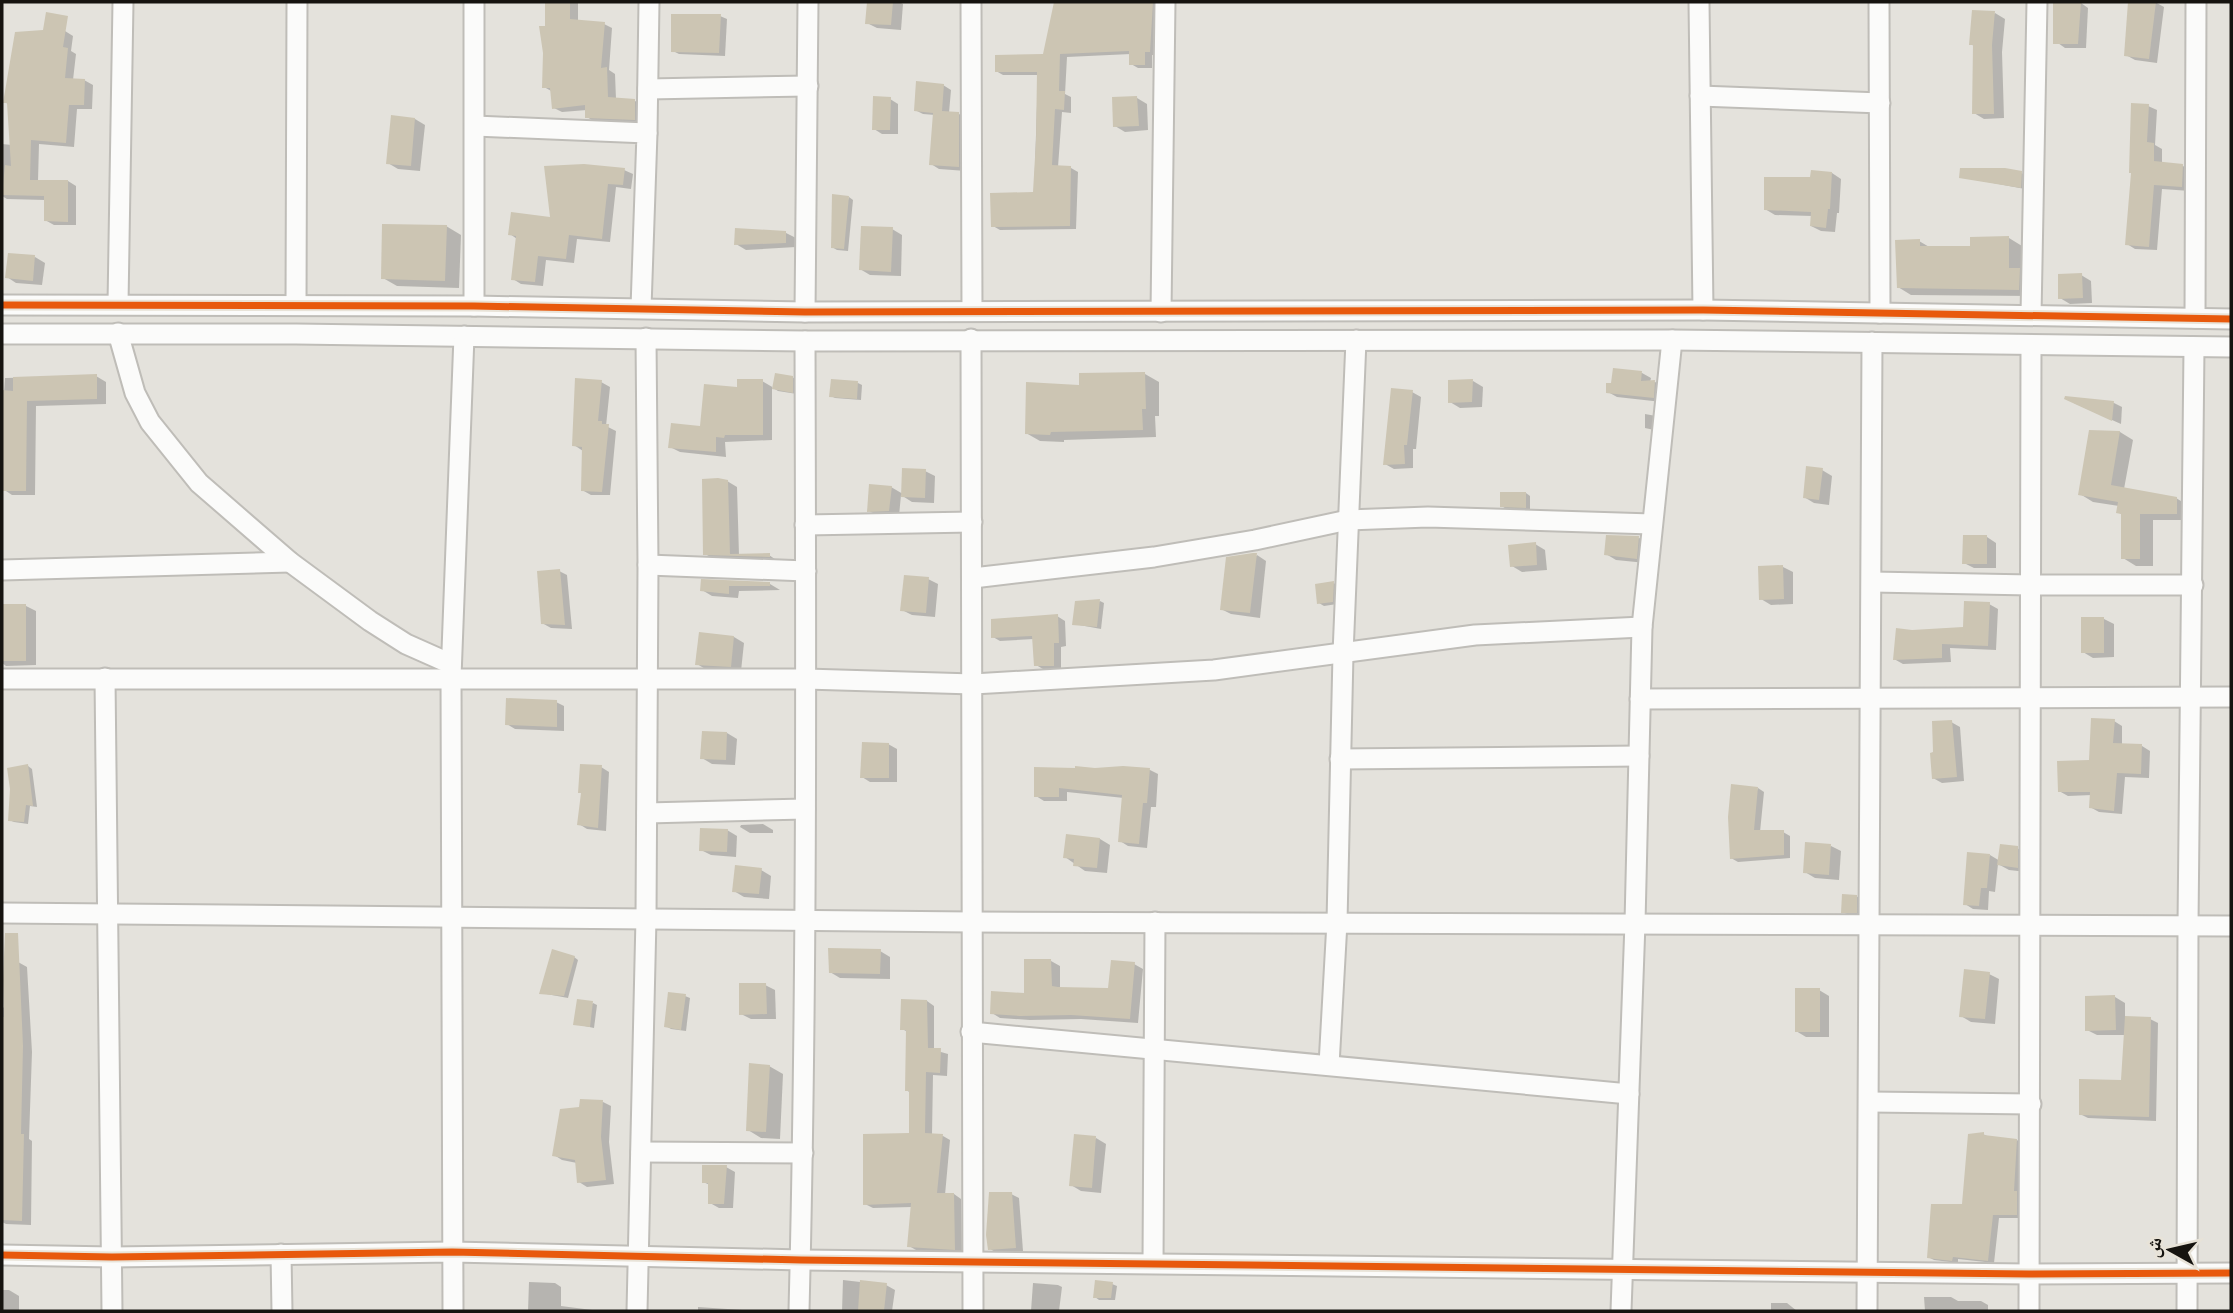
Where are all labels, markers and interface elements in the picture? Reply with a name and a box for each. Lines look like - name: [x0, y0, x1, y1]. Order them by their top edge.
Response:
- north arrow: [2135, 1215, 2205, 1285]
- text: ش: [2141, 1236, 2166, 1259]

